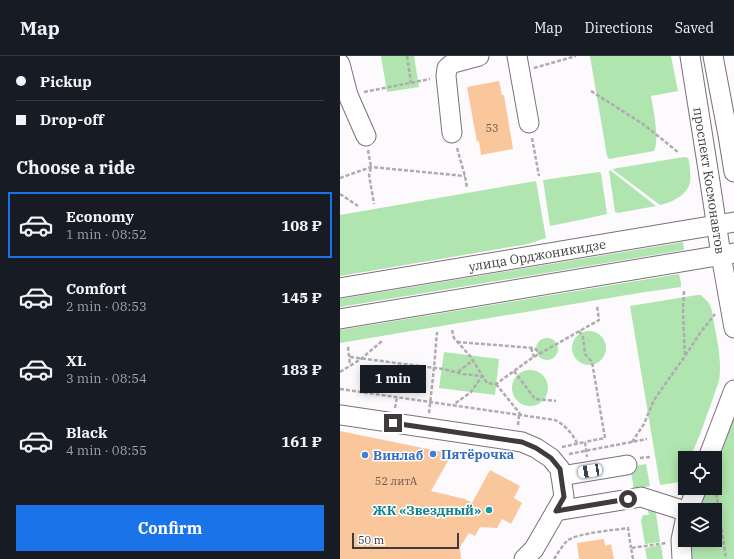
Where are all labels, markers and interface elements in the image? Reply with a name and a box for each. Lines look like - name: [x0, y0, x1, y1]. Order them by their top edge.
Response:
- text: Map: [20, 16, 60, 40]
- text: Map: [534, 19, 563, 37]
- text: Directions: [585, 19, 653, 37]
- text: Saved: [675, 19, 714, 37]
- text: Pickup: [40, 72, 92, 91]
- street label: проспект Космонавтов: [690, 106, 729, 255]
- text: Drop-off: [40, 110, 104, 129]
- house number: 53: [485, 121, 499, 135]
- text: Choose a ride: [16, 156, 135, 179]
- icon: car: [18, 207, 54, 243]
- text: Economy: [66, 207, 134, 226]
- text: 108 ₽: [281, 216, 322, 235]
- text: 1 min · 08:52: [66, 226, 147, 243]
- street label: улица Орджоникидзе: [467, 235, 607, 275]
- icon: car: [18, 279, 54, 315]
- text: Comfort: [66, 279, 126, 298]
- text: 145 ₽: [281, 288, 322, 307]
- text: 2 min · 08:53: [66, 298, 147, 315]
- icon: car: [18, 351, 54, 387]
- text: XL: [66, 351, 86, 370]
- text: 183 ₽: [281, 360, 322, 379]
- callout: 1 min: [360, 365, 426, 393]
- text: 3 min · 08:54: [66, 370, 147, 387]
- text: 1 min: [375, 370, 411, 387]
- route end: [384, 414, 402, 432]
- icon: car: [18, 423, 54, 459]
- text: Black: [66, 423, 107, 442]
- text: 161 ₽: [281, 432, 322, 451]
- text: 4 min · 08:55: [66, 442, 147, 459]
- place label: Пятёрочка: [441, 446, 515, 463]
- place label: Винлаб: [373, 447, 424, 464]
- marker: Пятёрочка: [428, 449, 438, 459]
- marker: Винлаб: [360, 450, 370, 460]
- map controls: [678, 451, 722, 547]
- button: locate: [678, 451, 722, 495]
- car: [577, 463, 603, 479]
- house number: 52 литА: [375, 474, 418, 488]
- route start: [619, 490, 637, 508]
- place label: ЖК «Звездный»: [373, 502, 481, 519]
- button: layers: [678, 503, 722, 547]
- button: Confirm: [16, 505, 324, 551]
- marker: ЖК «Звездный»: [484, 505, 494, 515]
- scale bar: [352, 531, 459, 550]
- text: 50 m: [358, 533, 384, 547]

